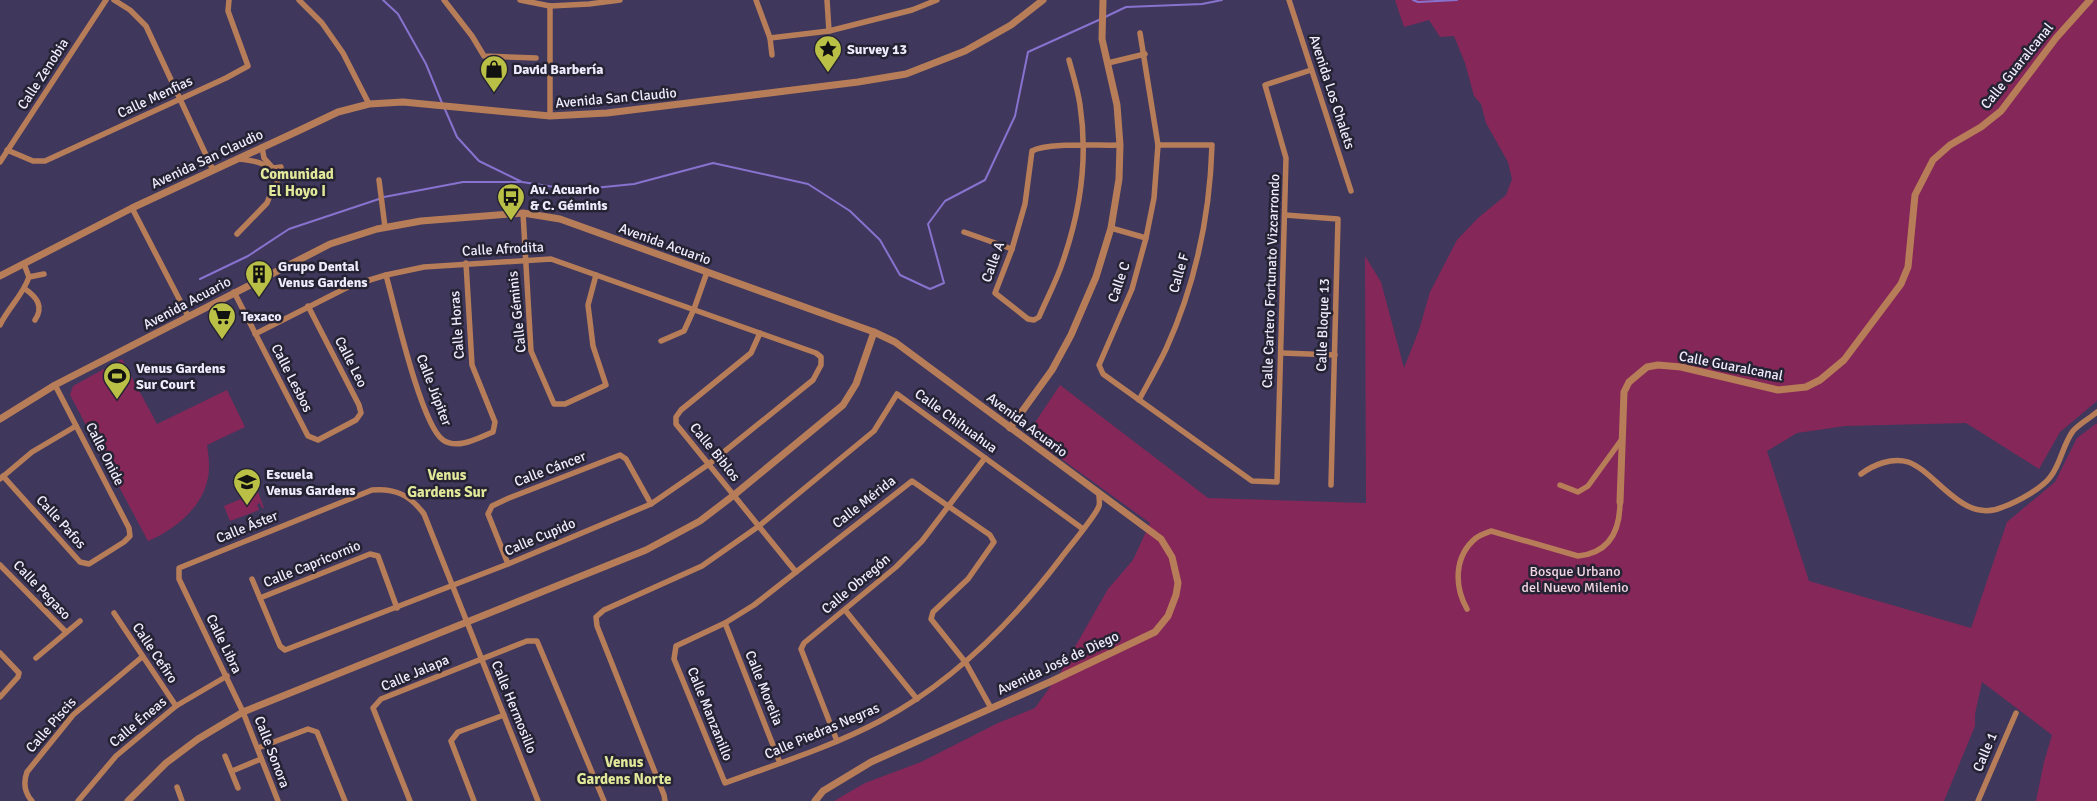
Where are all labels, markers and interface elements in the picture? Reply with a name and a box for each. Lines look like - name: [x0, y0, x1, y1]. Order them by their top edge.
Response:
- street label: Calle Guaralcanal: [1977, 20, 2057, 112]
- street label: Avenida Los Chalets: [1306, 33, 1358, 151]
- place icon: Survey 13: [813, 34, 843, 73]
- street label: Calle Zenobia: [14, 35, 72, 113]
- place label: Survey 13: [847, 41, 907, 58]
- shop icon: David Barbería: [479, 54, 509, 93]
- place label: David Barbería: [513, 61, 603, 78]
- street label: Calle Menfias: [115, 72, 195, 122]
- street label: Avenida San Claudio: [555, 84, 677, 112]
- street label: Avenida San Claudio: [148, 126, 266, 192]
- district label: Comunidad El Hoyo I: [260, 165, 334, 200]
- street label: Calle Cartero Fortunato Vizcarrondo: [1259, 174, 1283, 388]
- place label: Av. Acuario & C. Géminis: [530, 181, 608, 214]
- bus stop icon: Av. Acuario & C. Géminis: [496, 182, 526, 221]
- street label: Avenida Acuario: [617, 219, 713, 269]
- street label: Calle Afrodita: [462, 238, 544, 260]
- street label: Calle A: [978, 239, 1008, 285]
- street label: Calle F: [1165, 251, 1193, 295]
- place label: Grupo Dental Venus Gardens: [278, 258, 368, 291]
- building icon: Grupo Dental Venus Gardens: [244, 259, 274, 298]
- street label: Calle C: [1104, 259, 1134, 305]
- street label: Calle Géminis: [504, 270, 530, 354]
- street label: Avenida Acuario: [140, 273, 234, 333]
- street label: Calle Bloque 13: [1313, 278, 1333, 372]
- street label: Calle Horas: [446, 290, 468, 360]
- supermarket icon: Texaco: [207, 301, 237, 340]
- place label: Texaco: [241, 308, 282, 325]
- street label: Calle Leo: [331, 334, 371, 390]
- street label: Calle Lesbos: [268, 341, 316, 415]
- street label: Calle Guaralcanal: [1677, 348, 1785, 384]
- street label: Calle Júpiter: [413, 352, 456, 429]
- place label: Venus Gardens Sur Court: [136, 360, 226, 393]
- sports icon: Venus Gardens Sur Court: [102, 361, 132, 400]
- street label: Calle Chihuahua: [911, 385, 1001, 457]
- street label: Avenida Acuario: [983, 389, 1071, 461]
- street label: Calle Biblos: [686, 419, 744, 485]
- street label: Calle Onide: [82, 420, 128, 488]
- street label: Calle Cáncer: [512, 447, 589, 490]
- place label: Escuela Venus Gardens: [266, 466, 356, 499]
- district label: Venus Gardens Sur: [407, 466, 487, 501]
- school or university icon: Escuela Venus Gardens: [232, 467, 262, 506]
- street label: Calle Mérida: [829, 472, 899, 532]
- street label: Calle Pafos: [33, 492, 89, 552]
- street label: Calle Áster: [214, 507, 281, 547]
- street label: Calle Cupido: [502, 514, 578, 560]
- street label: Calle Capricornio: [261, 537, 363, 591]
- street label: Calle Obregón: [818, 550, 894, 618]
- street label: Calle Pegaso: [10, 557, 74, 623]
- park label: Bosque Urbano del Nuevo Milenio: [1522, 563, 1628, 596]
- street label: Calle Libra: [202, 612, 246, 676]
- street label: Calle Cefiro: [129, 620, 181, 686]
- street label: Avenida José de Diego: [994, 627, 1122, 699]
- street label: Calle Morelia: [741, 648, 787, 728]
- street label: Calle Jalapa: [378, 651, 452, 695]
- street label: Calle Hermosillo: [488, 658, 540, 756]
- street label: Calle Manzanillo: [683, 665, 737, 763]
- street label: Calle Éneas: [106, 693, 170, 751]
- street label: Calle Piscis: [22, 694, 80, 756]
- street label: Calle Piedras Negras: [762, 699, 882, 763]
- street label: Calle Sonora: [251, 714, 293, 790]
- street label: Calle 1: [1969, 730, 2001, 774]
- district label: Venus Gardens Norte: [577, 753, 671, 788]

